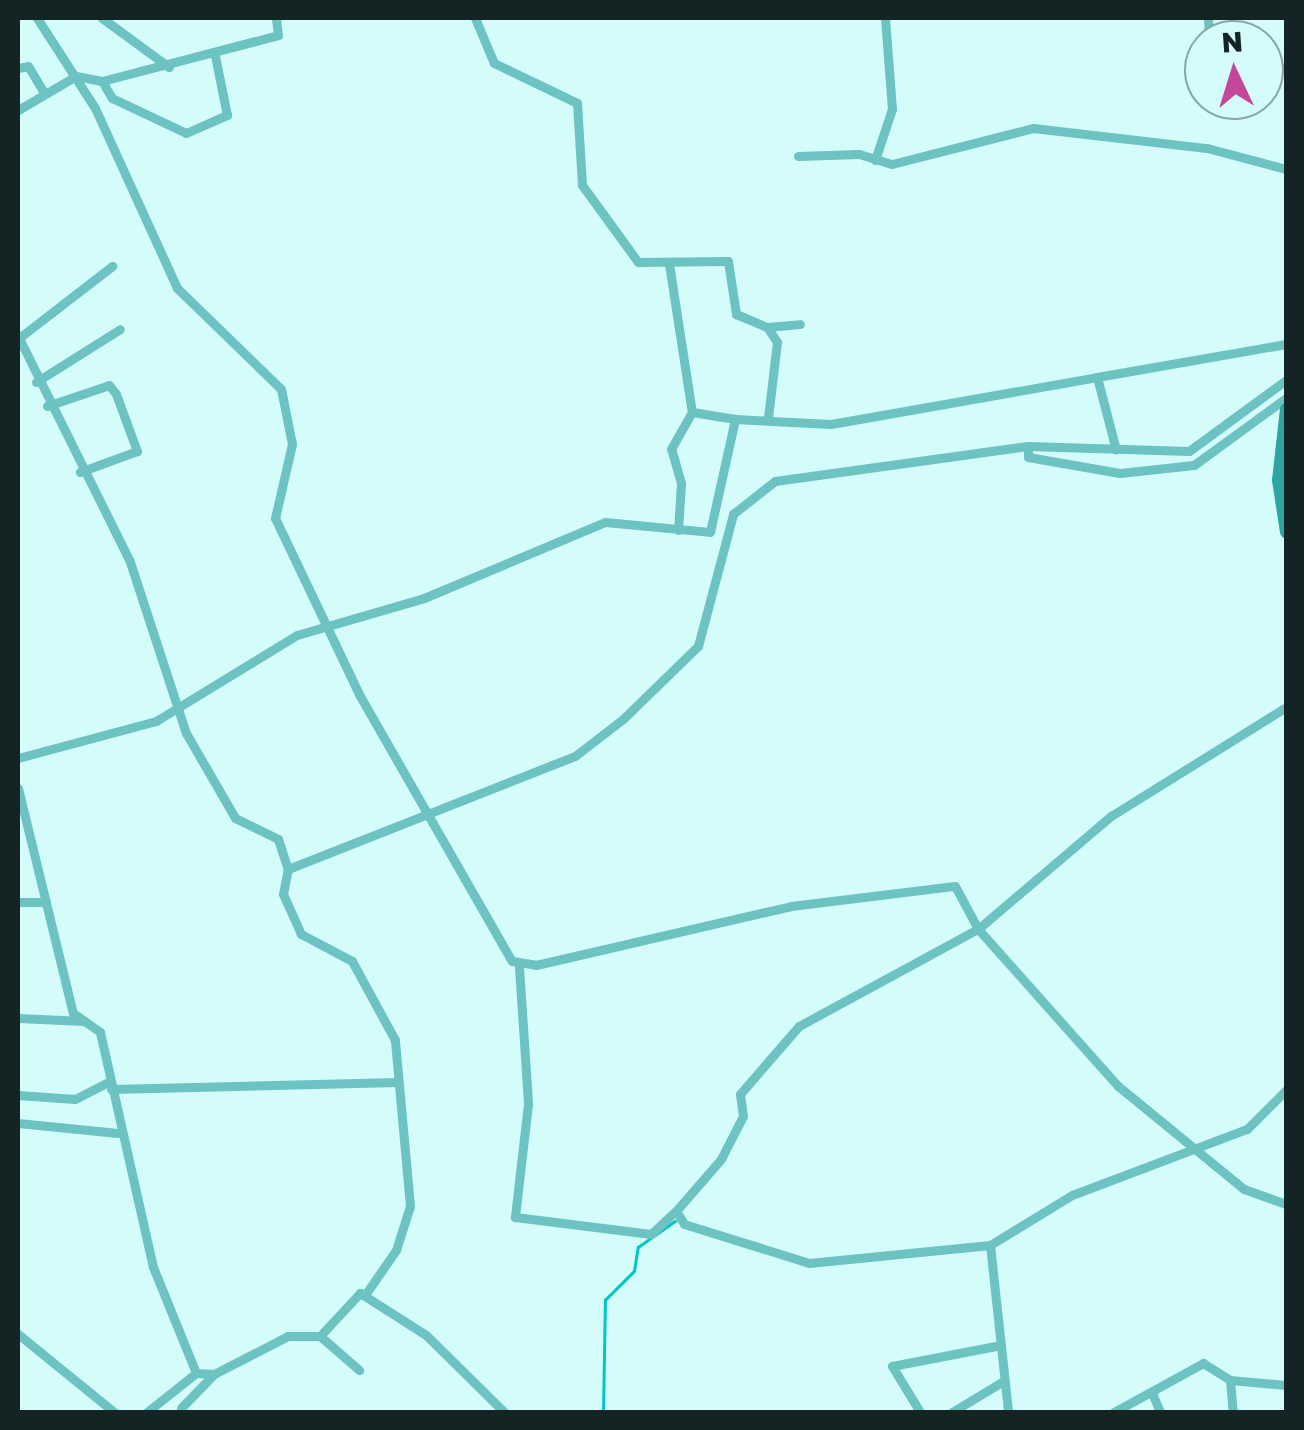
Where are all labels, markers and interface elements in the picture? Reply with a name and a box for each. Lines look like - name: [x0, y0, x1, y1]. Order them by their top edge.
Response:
- north arrow: [1184, 20, 1284, 120]
- text: N: [1220, 24, 1244, 59]

